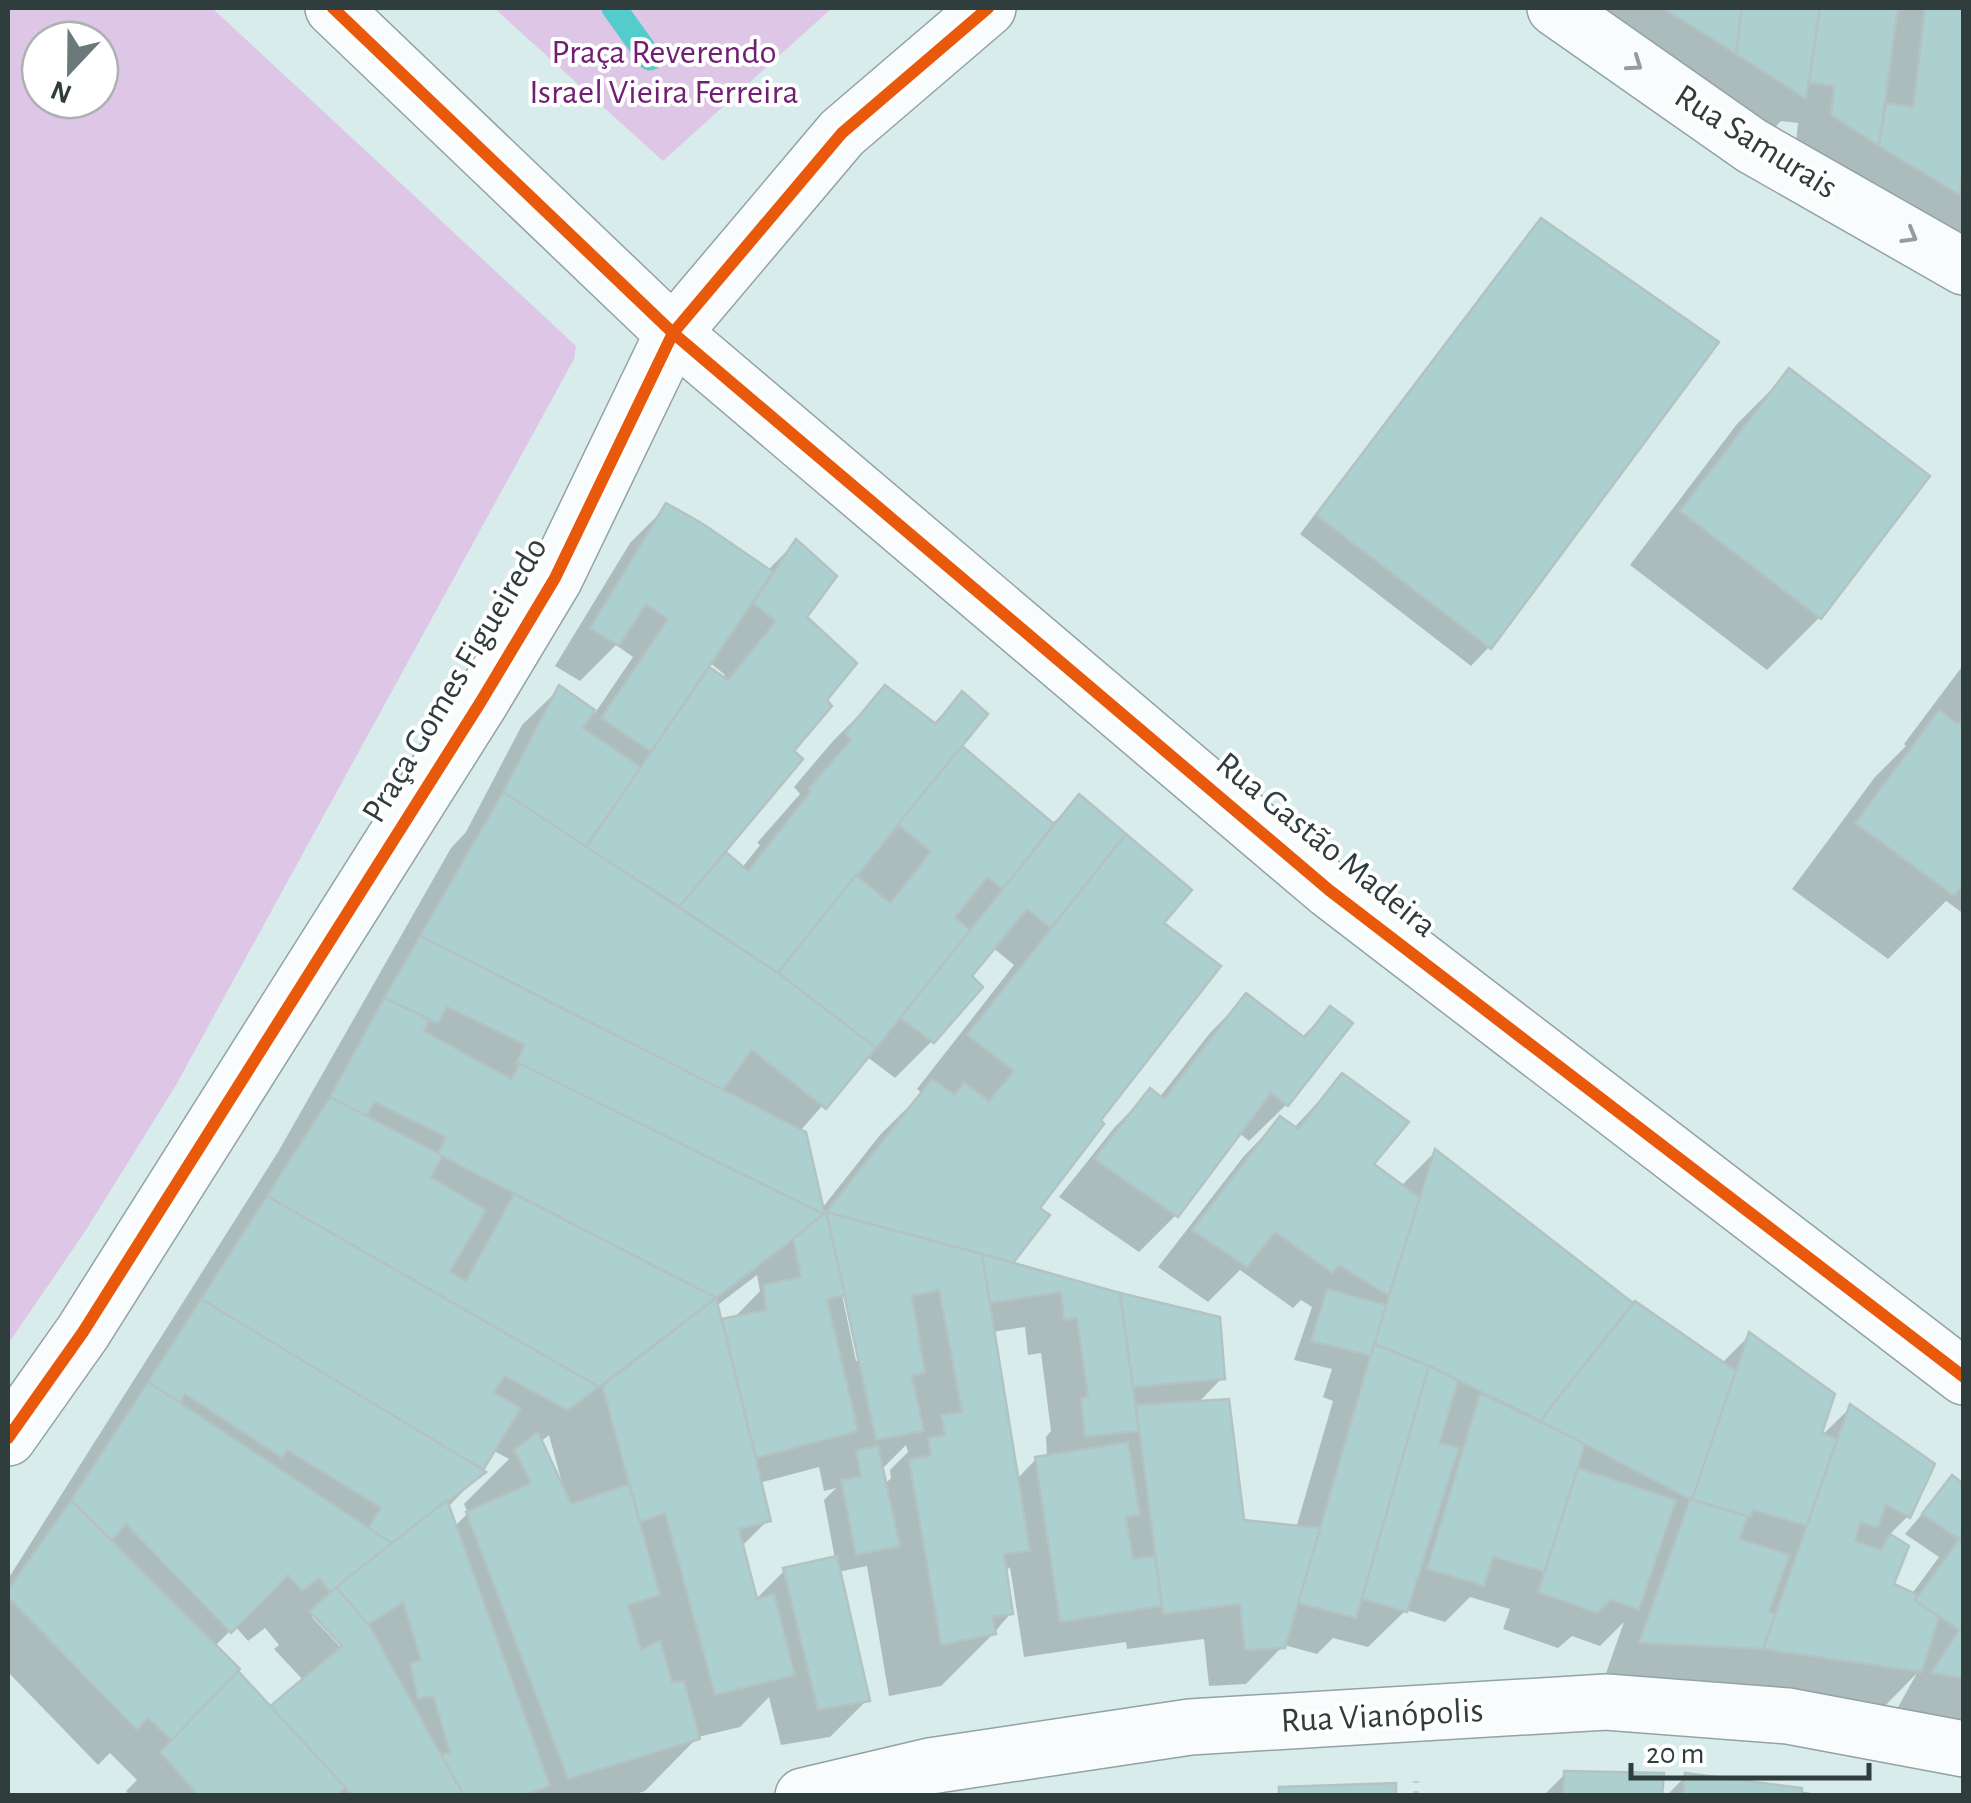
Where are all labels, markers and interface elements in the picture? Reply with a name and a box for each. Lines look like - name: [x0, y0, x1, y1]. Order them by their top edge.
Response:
- north arrow: [20, 20, 120, 120]
- park label: Praça Reverendo Israel Vieira Ferreira: [529, 35, 799, 110]
- one-way arrow: [1624, 52, 1642, 69]
- text: N: [47, 75, 76, 108]
- street label: Rua Samurais: [1669, 78, 1843, 206]
- one-way arrow: [1899, 224, 1917, 243]
- street label: Praça Gomes Figueiredo: [356, 531, 554, 829]
- street label: Rua Gastão Madeira: [1209, 746, 1443, 944]
- street label: Rua Vianópolis: [1280, 1693, 1484, 1739]
- scale bar: [1631, 1718, 1868, 1780]
- text: 20 m: [1646, 1739, 1704, 1769]

